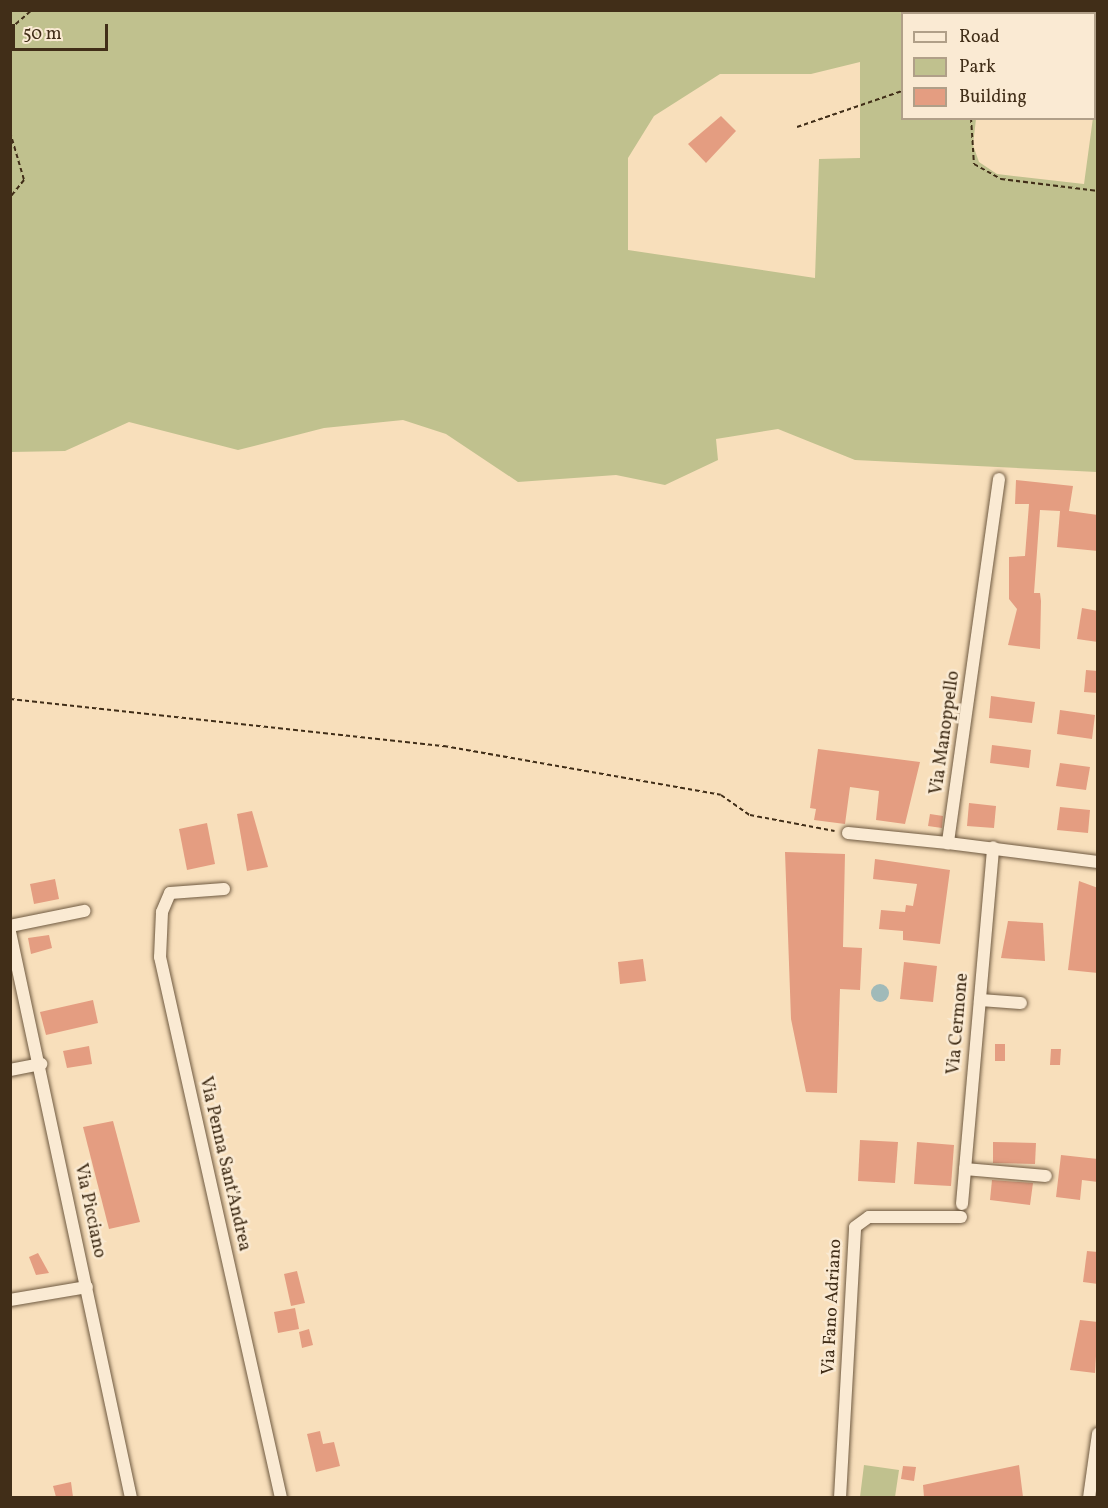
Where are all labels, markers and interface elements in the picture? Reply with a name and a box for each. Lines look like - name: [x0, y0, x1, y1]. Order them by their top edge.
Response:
- scale bar: [15, 12, 111, 50]
- legend: [901, 12, 1096, 120]
- text: 50 m: [23, 22, 62, 47]
- text: Road: [959, 25, 1000, 50]
- text: Park: [959, 55, 996, 80]
- text: Building: [959, 85, 1027, 110]
- street label: Via Manoppello: [927, 670, 965, 796]
- street label: Via Cermone: [944, 972, 974, 1076]
- street label: Via Penna Sant'Andrea: [193, 1075, 255, 1253]
- street label: Via Picciano: [68, 1162, 110, 1260]
- street label: Via Fano Adriano: [819, 1238, 847, 1376]

